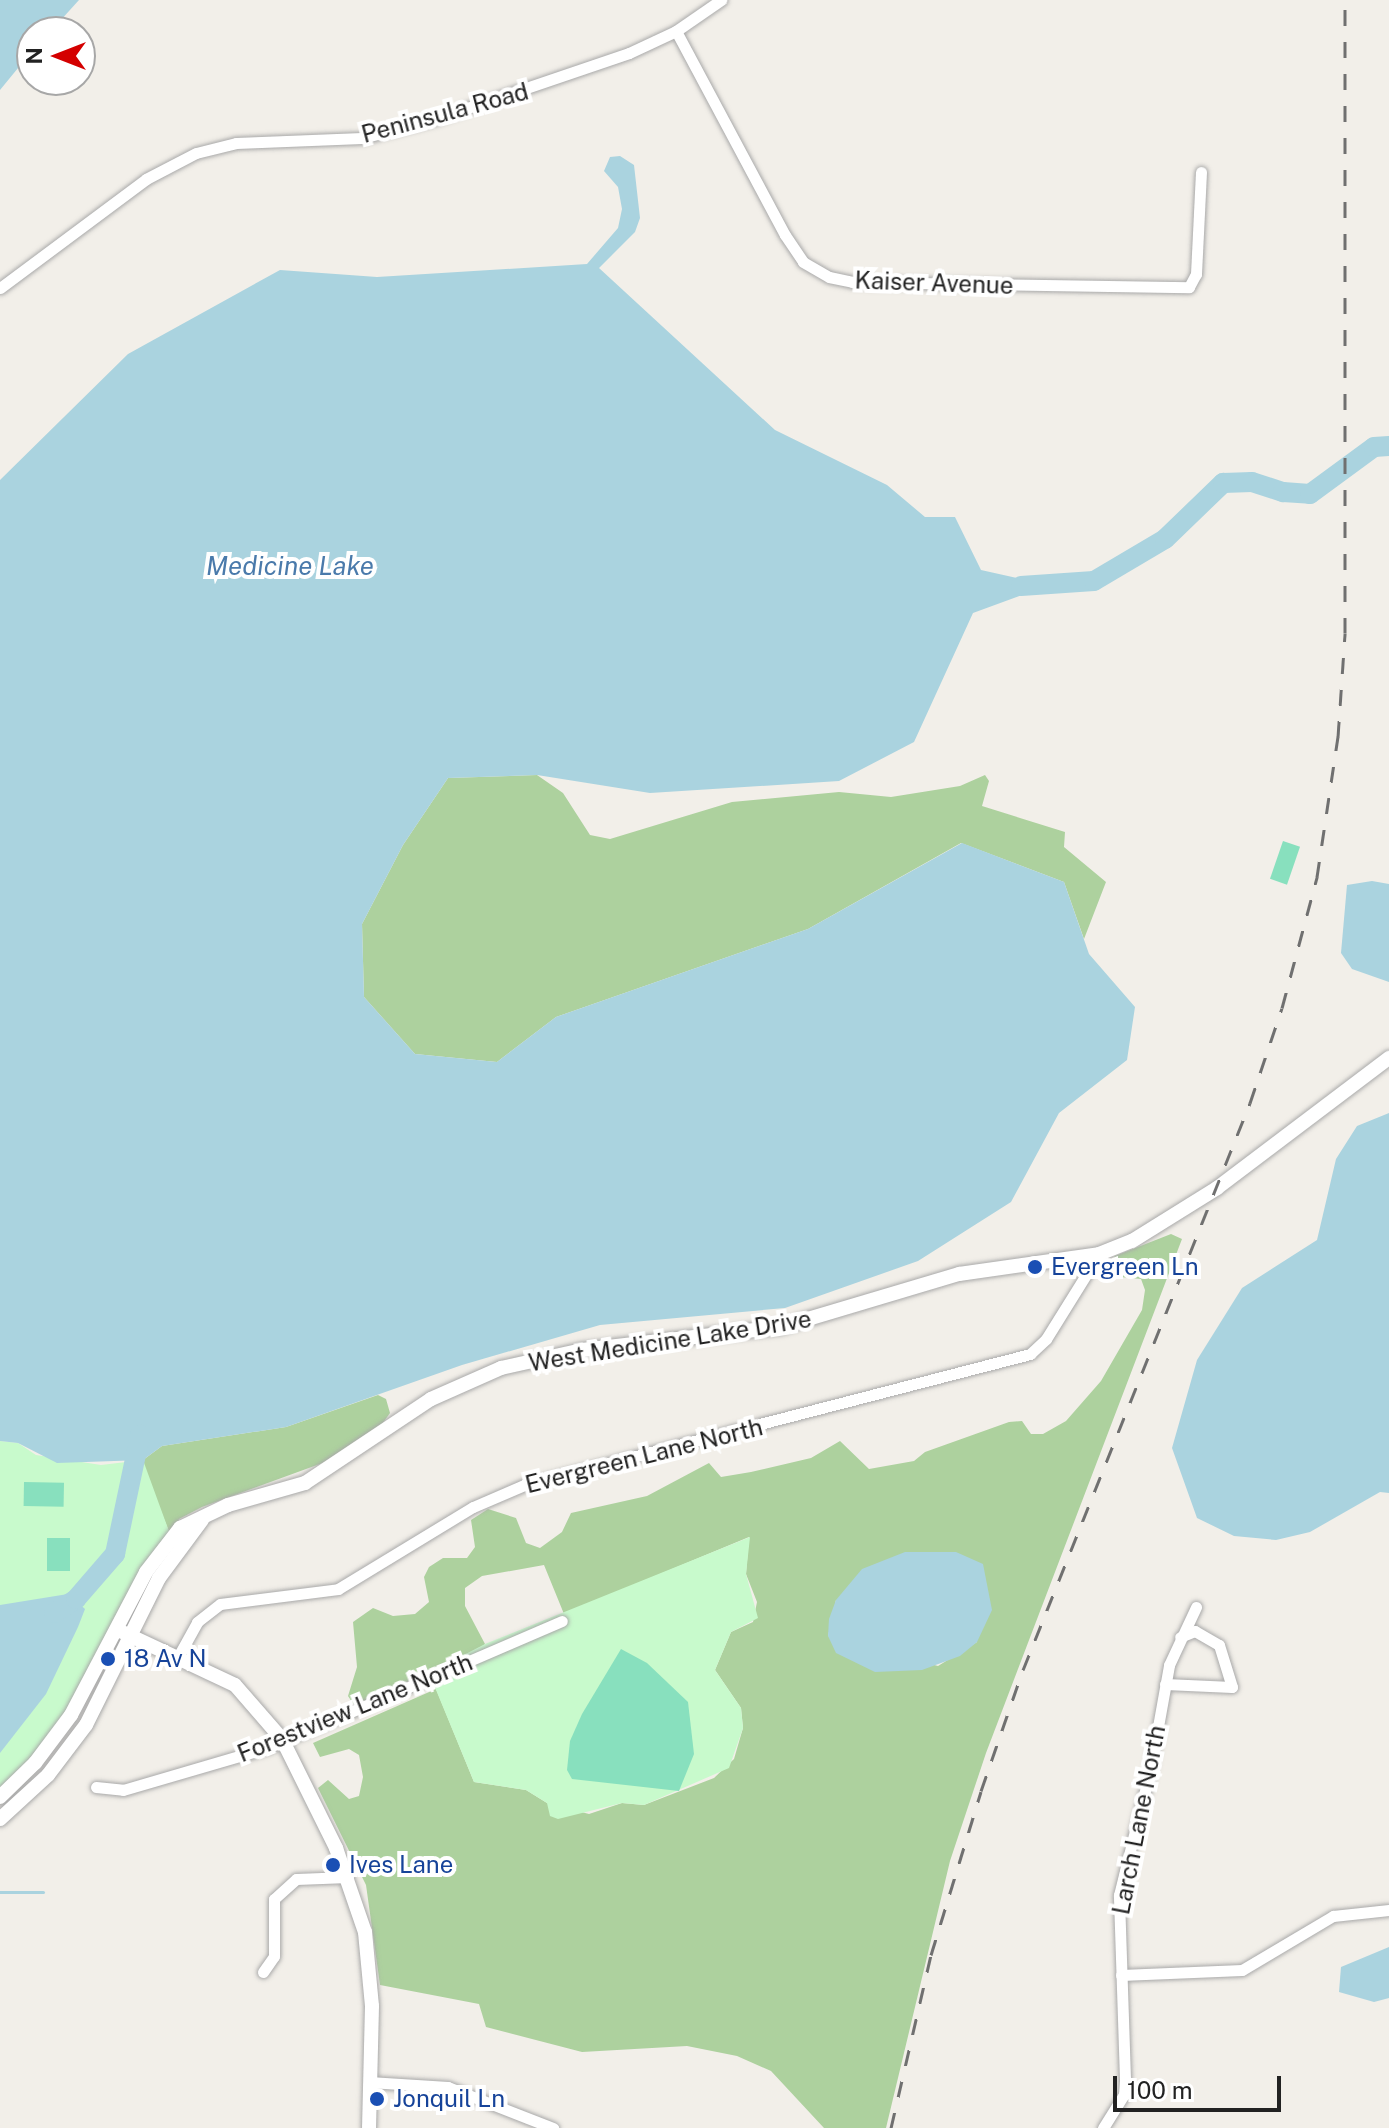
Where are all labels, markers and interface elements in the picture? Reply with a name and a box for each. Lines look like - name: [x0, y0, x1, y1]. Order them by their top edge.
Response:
- north arrow: [16, 16, 96, 96]
- text: N: [21, 47, 47, 65]
- street label: Peninsula Road: [358, 77, 532, 149]
- street label: Kaiser Avenue: [854, 266, 1014, 300]
- water label: Medicine Lake: [206, 550, 374, 582]
- place label: Evergreen Ln: [1051, 1253, 1199, 1281]
- marker: Evergreen Ln: [1026, 1258, 1044, 1276]
- street label: West Medicine Lake Drive: [526, 1304, 814, 1378]
- street label: Evergreen Lane North: [522, 1413, 766, 1499]
- place label: 18 Av N: [124, 1645, 207, 1673]
- street label: Forestview Lane North: [233, 1648, 477, 1768]
- marker: 18 Av N: [99, 1650, 117, 1668]
- street label: Larch Lane North: [1107, 1723, 1171, 1917]
- place label: Ives Lane: [349, 1851, 453, 1879]
- marker: Ives Lane: [324, 1856, 342, 1874]
- scale bar: [1117, 2060, 1285, 2110]
- text: 100 m: [1127, 2076, 1193, 2104]
- place label: Jonquil Ln: [393, 2085, 505, 2113]
- marker: Jonquil Ln: [368, 2090, 386, 2108]

